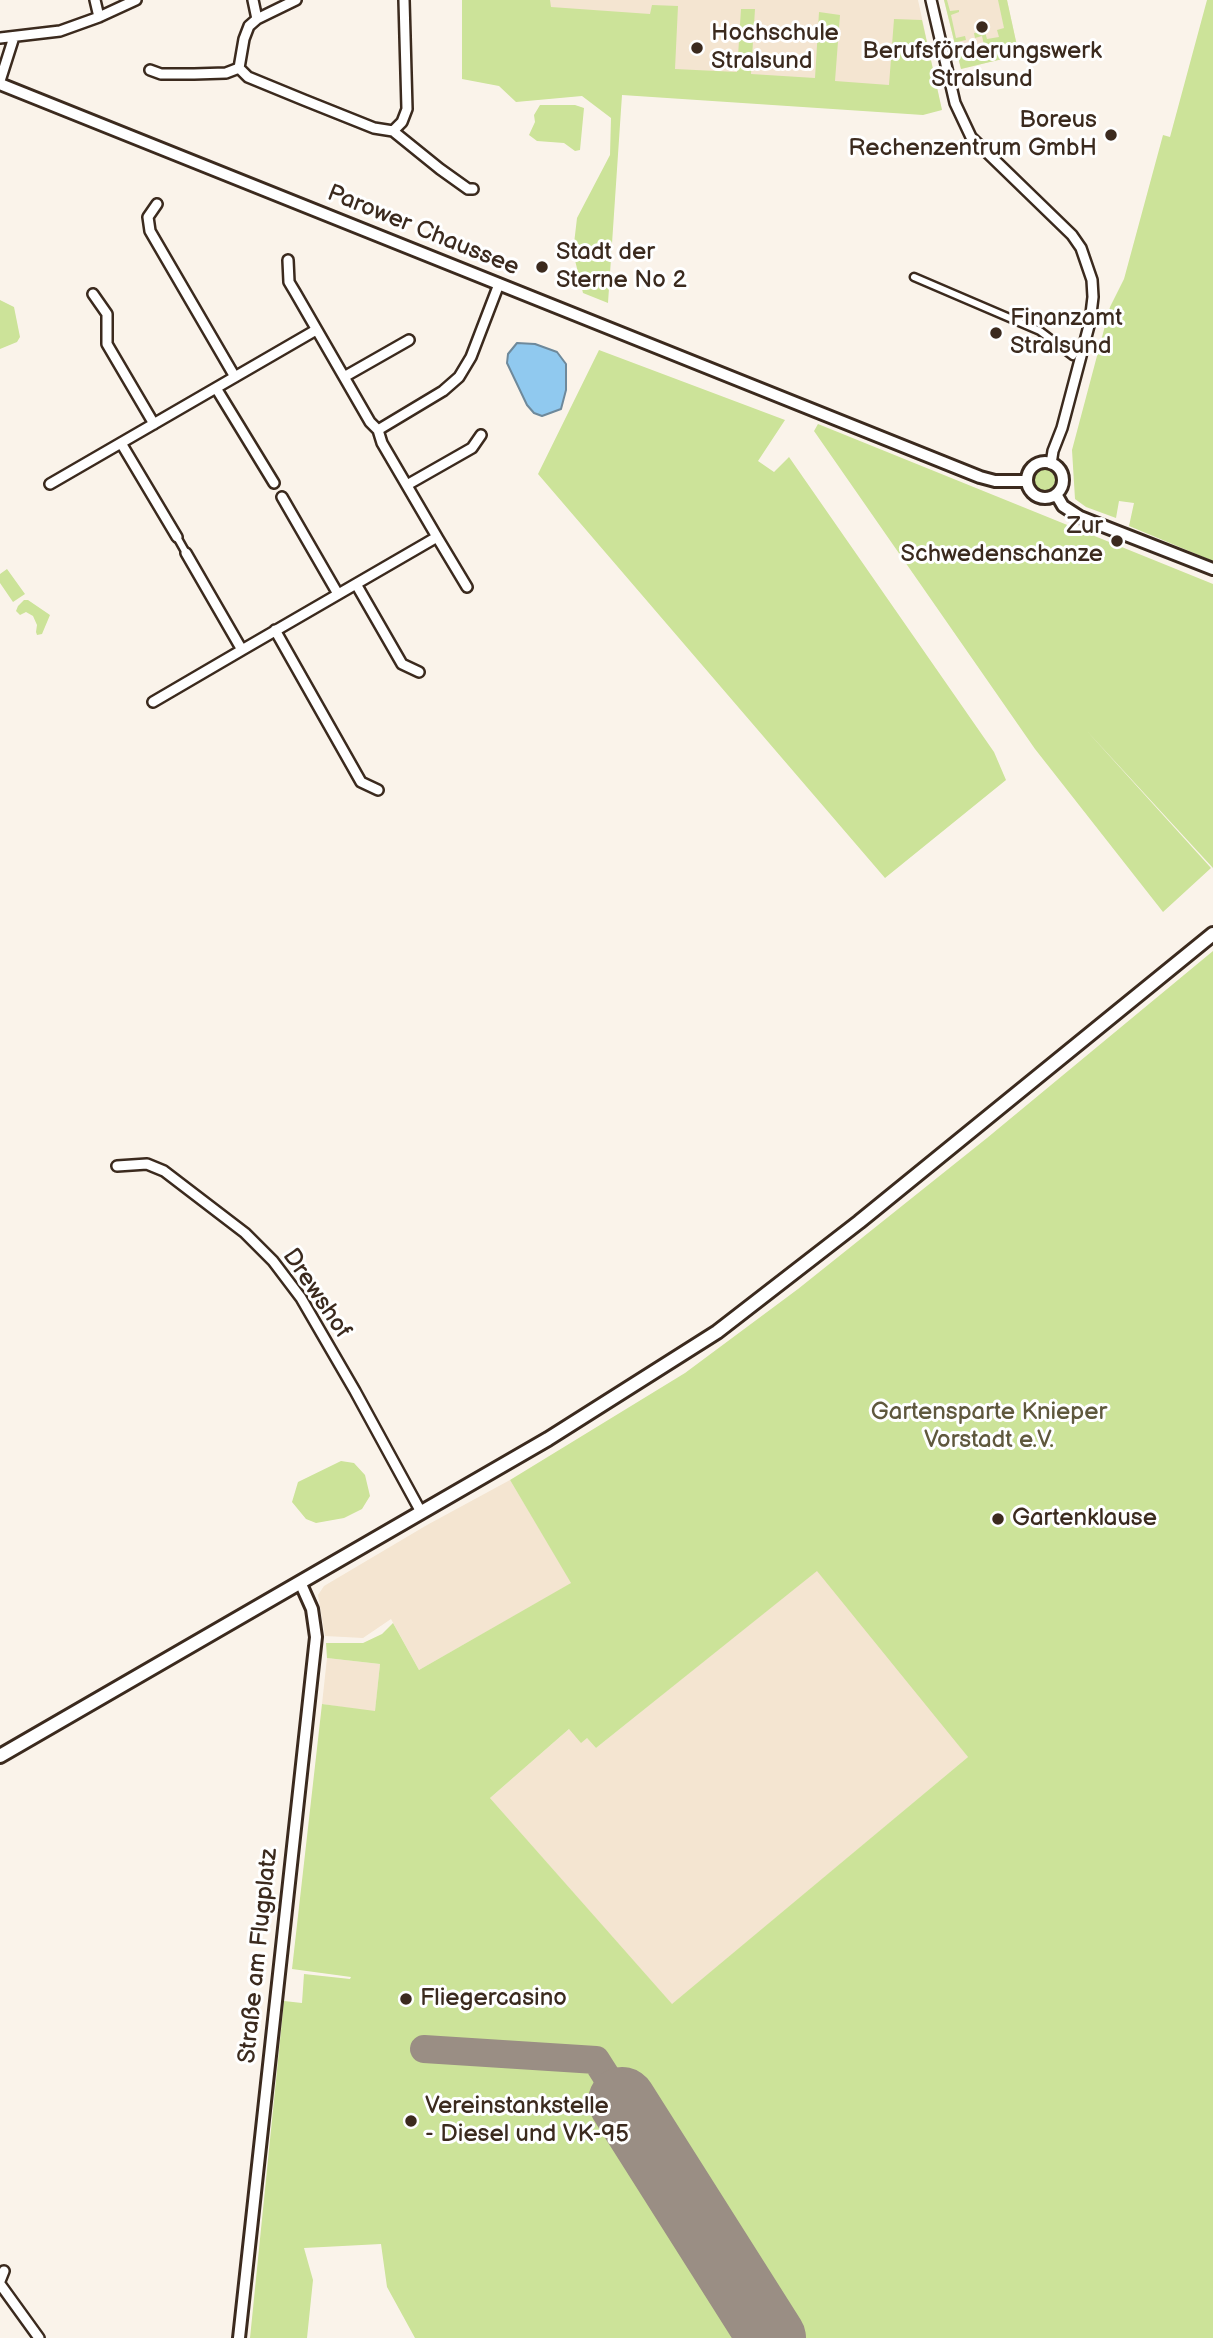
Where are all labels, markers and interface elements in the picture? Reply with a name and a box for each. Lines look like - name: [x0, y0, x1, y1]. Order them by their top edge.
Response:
- marker: Berufsförderungswerk Stralsund: [974, 19, 990, 35]
- place label: Hochschule Stralsund: [711, 20, 839, 76]
- place label: Berufsförderungswerk Stralsund: [862, 38, 1102, 94]
- marker: Hochschule Stralsund: [689, 40, 705, 56]
- place label: Boreus Rechenzentrum GmbH: [848, 107, 1097, 163]
- marker: Boreus Rechenzentrum GmbH: [1103, 127, 1119, 143]
- street label: Parower Chaussee: [323, 179, 523, 283]
- place label: Stadt der Sterne No 2: [556, 239, 687, 295]
- marker: Stadt der Sterne No 2: [534, 259, 550, 275]
- place label: Finanzamt Stralsund: [1010, 305, 1123, 361]
- marker: Finanzamt Stralsund: [988, 325, 1004, 341]
- place label: Zur Schwedenschanze: [901, 513, 1103, 569]
- marker: Zur Schwedenschanze: [1109, 533, 1125, 549]
- street label: Drewshof: [276, 1244, 356, 1344]
- park label: Gartensparte Knieper Vorstadt e.V.: [871, 1399, 1107, 1455]
- place label: Gartenklause: [1012, 1505, 1157, 1533]
- marker: Gartenklause: [990, 1511, 1006, 1527]
- street label: Straße am Flugplatz: [233, 1847, 285, 2065]
- place label: Fliegercasino: [420, 1985, 567, 2013]
- marker: Fliegercasino: [398, 1991, 414, 2007]
- place label: Vereinstankstelle - Diesel und VK-95: [425, 2093, 629, 2149]
- marker: Vereinstankstelle - Diesel und VK-95: [403, 2113, 419, 2129]

